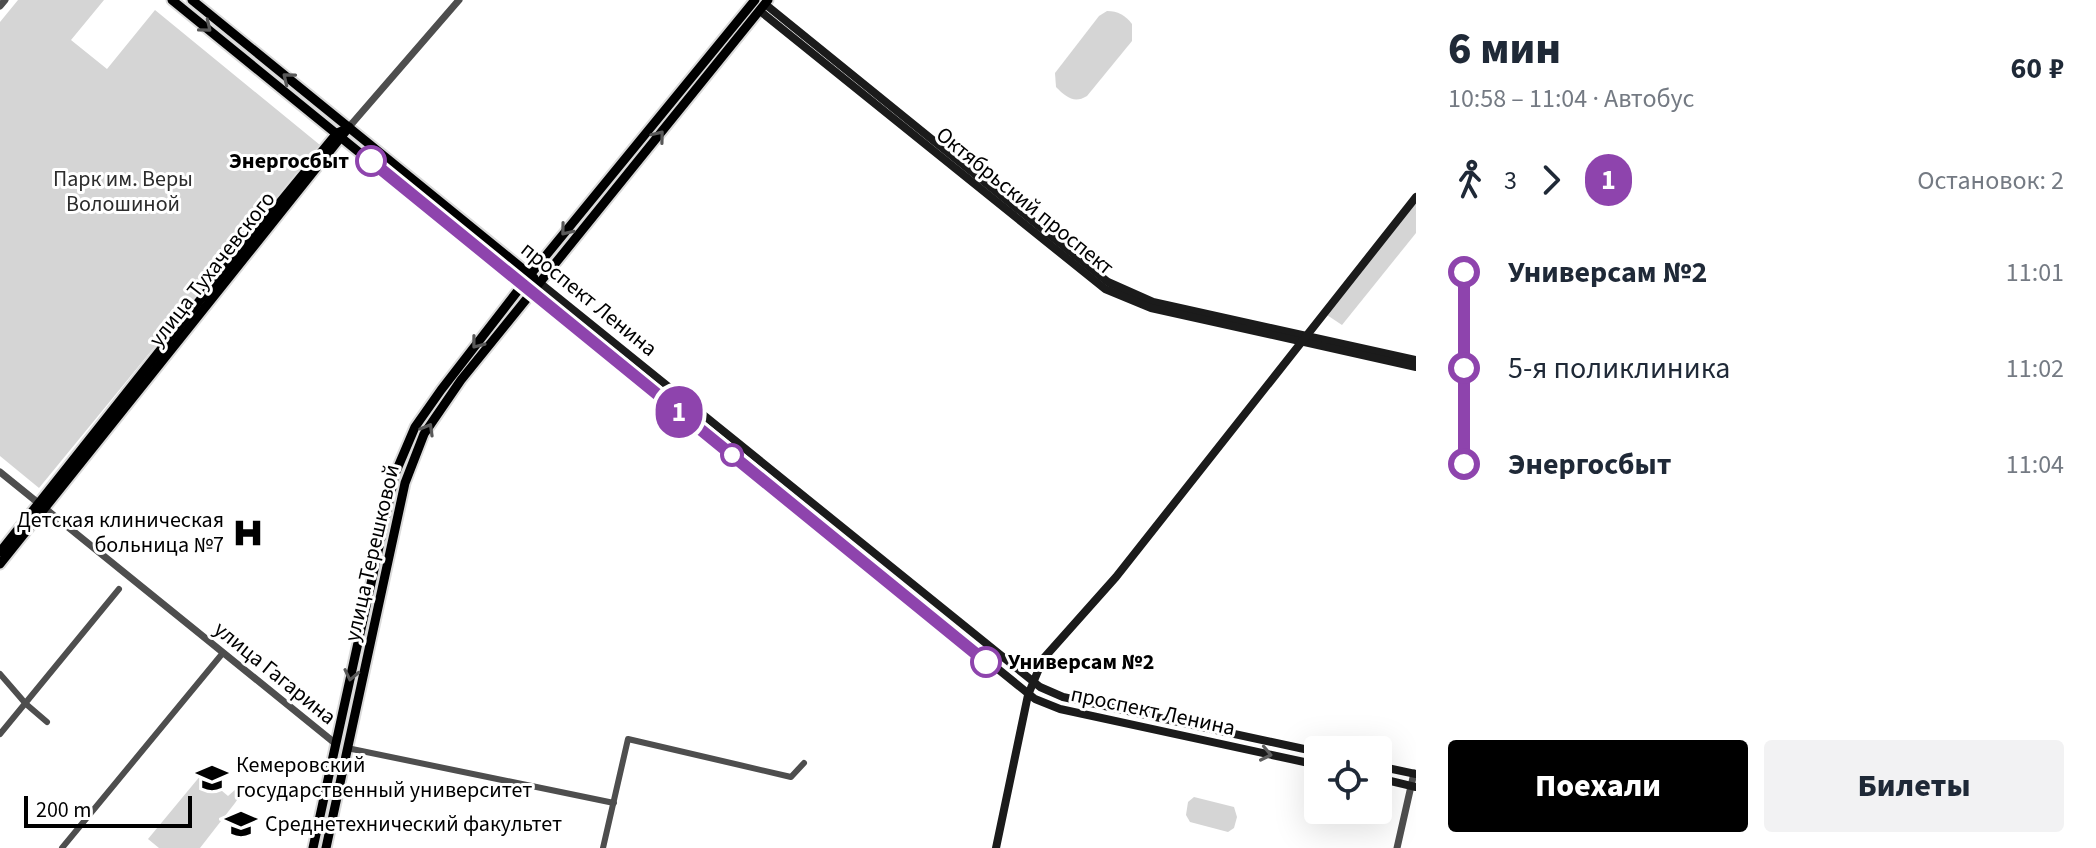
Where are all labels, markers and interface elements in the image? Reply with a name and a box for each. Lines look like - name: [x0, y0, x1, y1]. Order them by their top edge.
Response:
- one-way arrow: [197, 18, 212, 32]
- text: 6 мин: [1448, 18, 1561, 81]
- text: 60 ₽: [2010, 47, 2064, 90]
- one-way arrow: [283, 73, 297, 88]
- text: 10:58 – 11:04 · Автобус: [1448, 80, 1694, 117]
- street label: Октябрьский проспект: [929, 119, 1121, 283]
- one-way arrow: [649, 130, 664, 145]
- place label: Энергосбыт: [229, 145, 349, 177]
- marker: Энергосбыт: [356, 146, 386, 176]
- icon: walk: [1448, 158, 1492, 202]
- icon: forward: [1529, 158, 1573, 202]
- text: 1: [1601, 160, 1616, 200]
- text: 3: [1504, 162, 1517, 199]
- text: Остановок: 2: [1917, 162, 2064, 199]
- park label: Парк им. Веры Волошиной: [53, 163, 193, 220]
- street label: улица Тухачевского: [141, 184, 283, 354]
- one-way arrow: [562, 221, 576, 236]
- street label: проспект Ленина: [514, 234, 664, 364]
- text: Универсам №2: [1508, 251, 1707, 294]
- text: 11:01: [2006, 254, 2064, 291]
- one-way arrow: [473, 334, 487, 349]
- text: 5-я поликлиника: [1508, 347, 1730, 390]
- text: 11:02: [2006, 350, 2064, 387]
- line badge: 1: [653, 386, 705, 438]
- text: 1: [672, 392, 686, 432]
- one-way arrow: [418, 423, 434, 438]
- text: Энергосбыт: [1508, 443, 1672, 486]
- unlabelled marker: [721, 444, 743, 466]
- text: 11:04: [2006, 446, 2064, 483]
- street label: улица Терешковой: [336, 461, 408, 645]
- place label: Детская клиническая больница №7: [17, 504, 224, 561]
- hospital icon: Детская клиническая больница №7: [231, 516, 265, 550]
- street label: улица Гагарина: [207, 614, 343, 732]
- place label: Универсам №2: [1008, 646, 1154, 678]
- marker: Универсам №2: [971, 647, 1001, 677]
- one-way arrow: [343, 667, 360, 681]
- street label: проспект Ленина: [1068, 678, 1238, 744]
- map controls: [1304, 736, 1392, 824]
- button: locate: [1304, 736, 1392, 824]
- button: Поехали: [1448, 740, 1748, 832]
- button: Билеты: [1764, 740, 2064, 832]
- one-way arrow: [1259, 745, 1273, 762]
- place label: Кемеровский государственный университет: [236, 749, 532, 806]
- school or university icon: Кемеровский государственный университет: [195, 761, 229, 795]
- scale bar: [24, 792, 192, 828]
- text: 200 m: [36, 794, 91, 826]
- school or university icon: Среднетехнический факультет: [224, 807, 258, 841]
- place label: Среднетехнический факультет: [265, 808, 562, 840]

